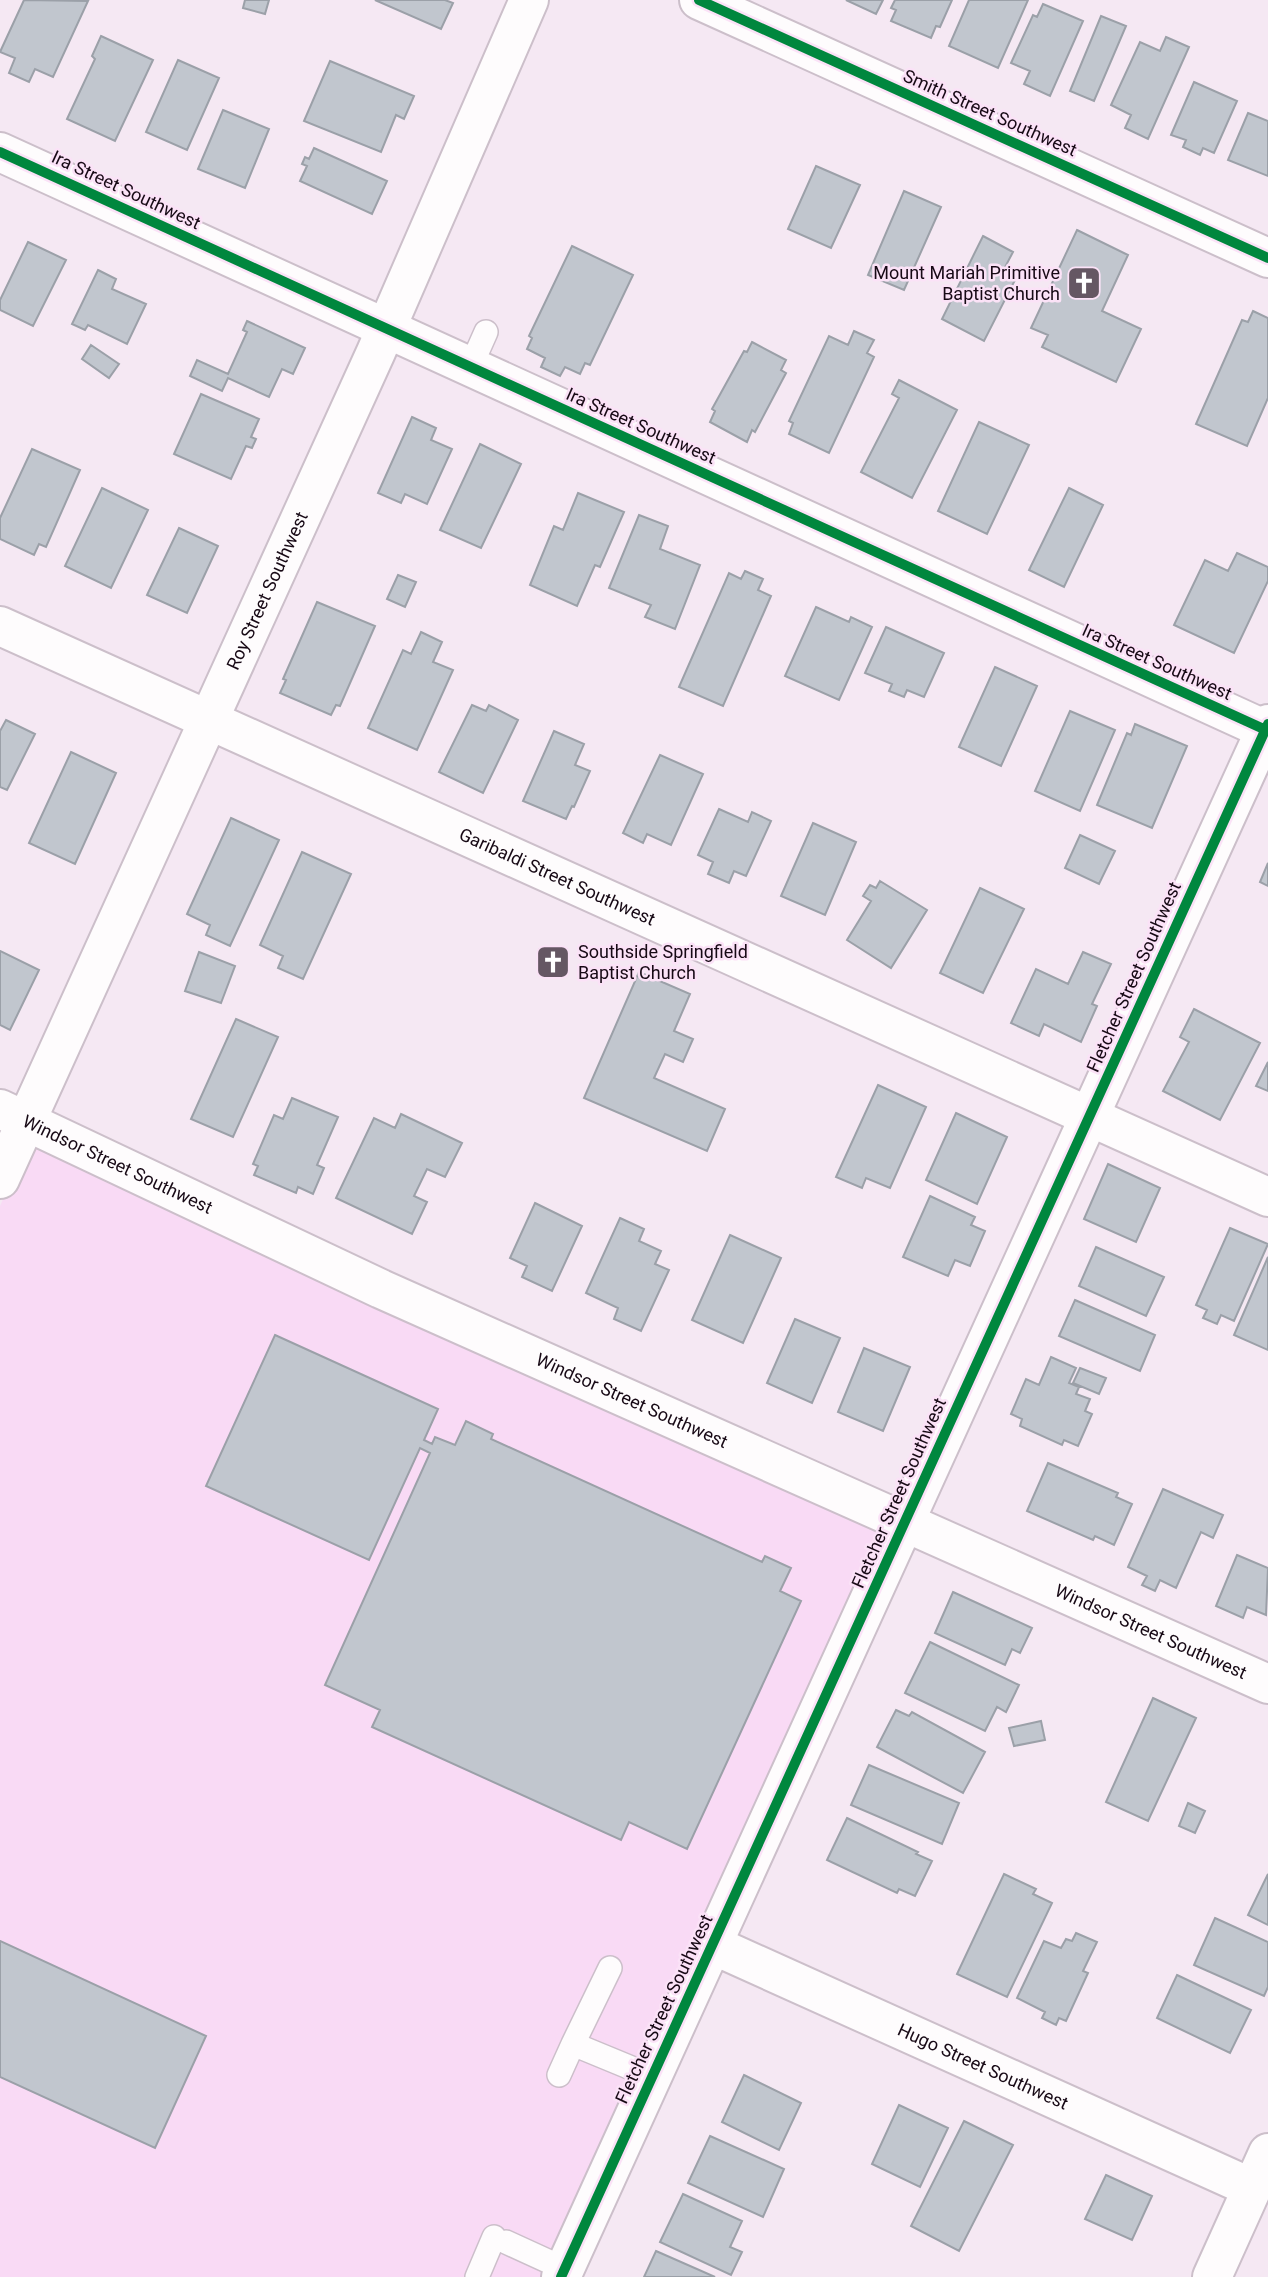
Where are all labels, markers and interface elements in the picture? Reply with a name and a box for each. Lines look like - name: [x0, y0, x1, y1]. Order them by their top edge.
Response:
- street label: Smith Street Southwest: [900, 65, 1080, 160]
- street label: Ira Street Southwest: [48, 146, 204, 233]
- place label: Mount Mariah Primitive Baptist Church: [873, 262, 1060, 304]
- church icon: Mount Mariah Primitive Baptist Church: [1065, 264, 1103, 302]
- street label: Ira Street Southwest: [563, 383, 719, 468]
- street label: Roy Street Southwest: [222, 508, 312, 673]
- street label: Ira Street Southwest: [1079, 619, 1235, 704]
- street label: Garibaldi Street Southwest: [456, 823, 659, 930]
- street label: Fletcher Street Southwest: [1082, 878, 1185, 1075]
- place label: Southside Springfield Baptist Church: [578, 941, 748, 983]
- church icon: Southside Springfield Baptist Church: [534, 943, 572, 981]
- street label: Windsor Street Southwest: [19, 1110, 216, 1218]
- street label: Windsor Street Southwest: [533, 1348, 731, 1452]
- street label: Fletcher Street Southwest: [847, 1394, 950, 1591]
- street label: Windsor Street Southwest: [1052, 1580, 1250, 1683]
- street label: Fletcher Street Southwest: [610, 1911, 717, 2107]
- street label: Hugo Street Southwest: [895, 2019, 1072, 2114]

